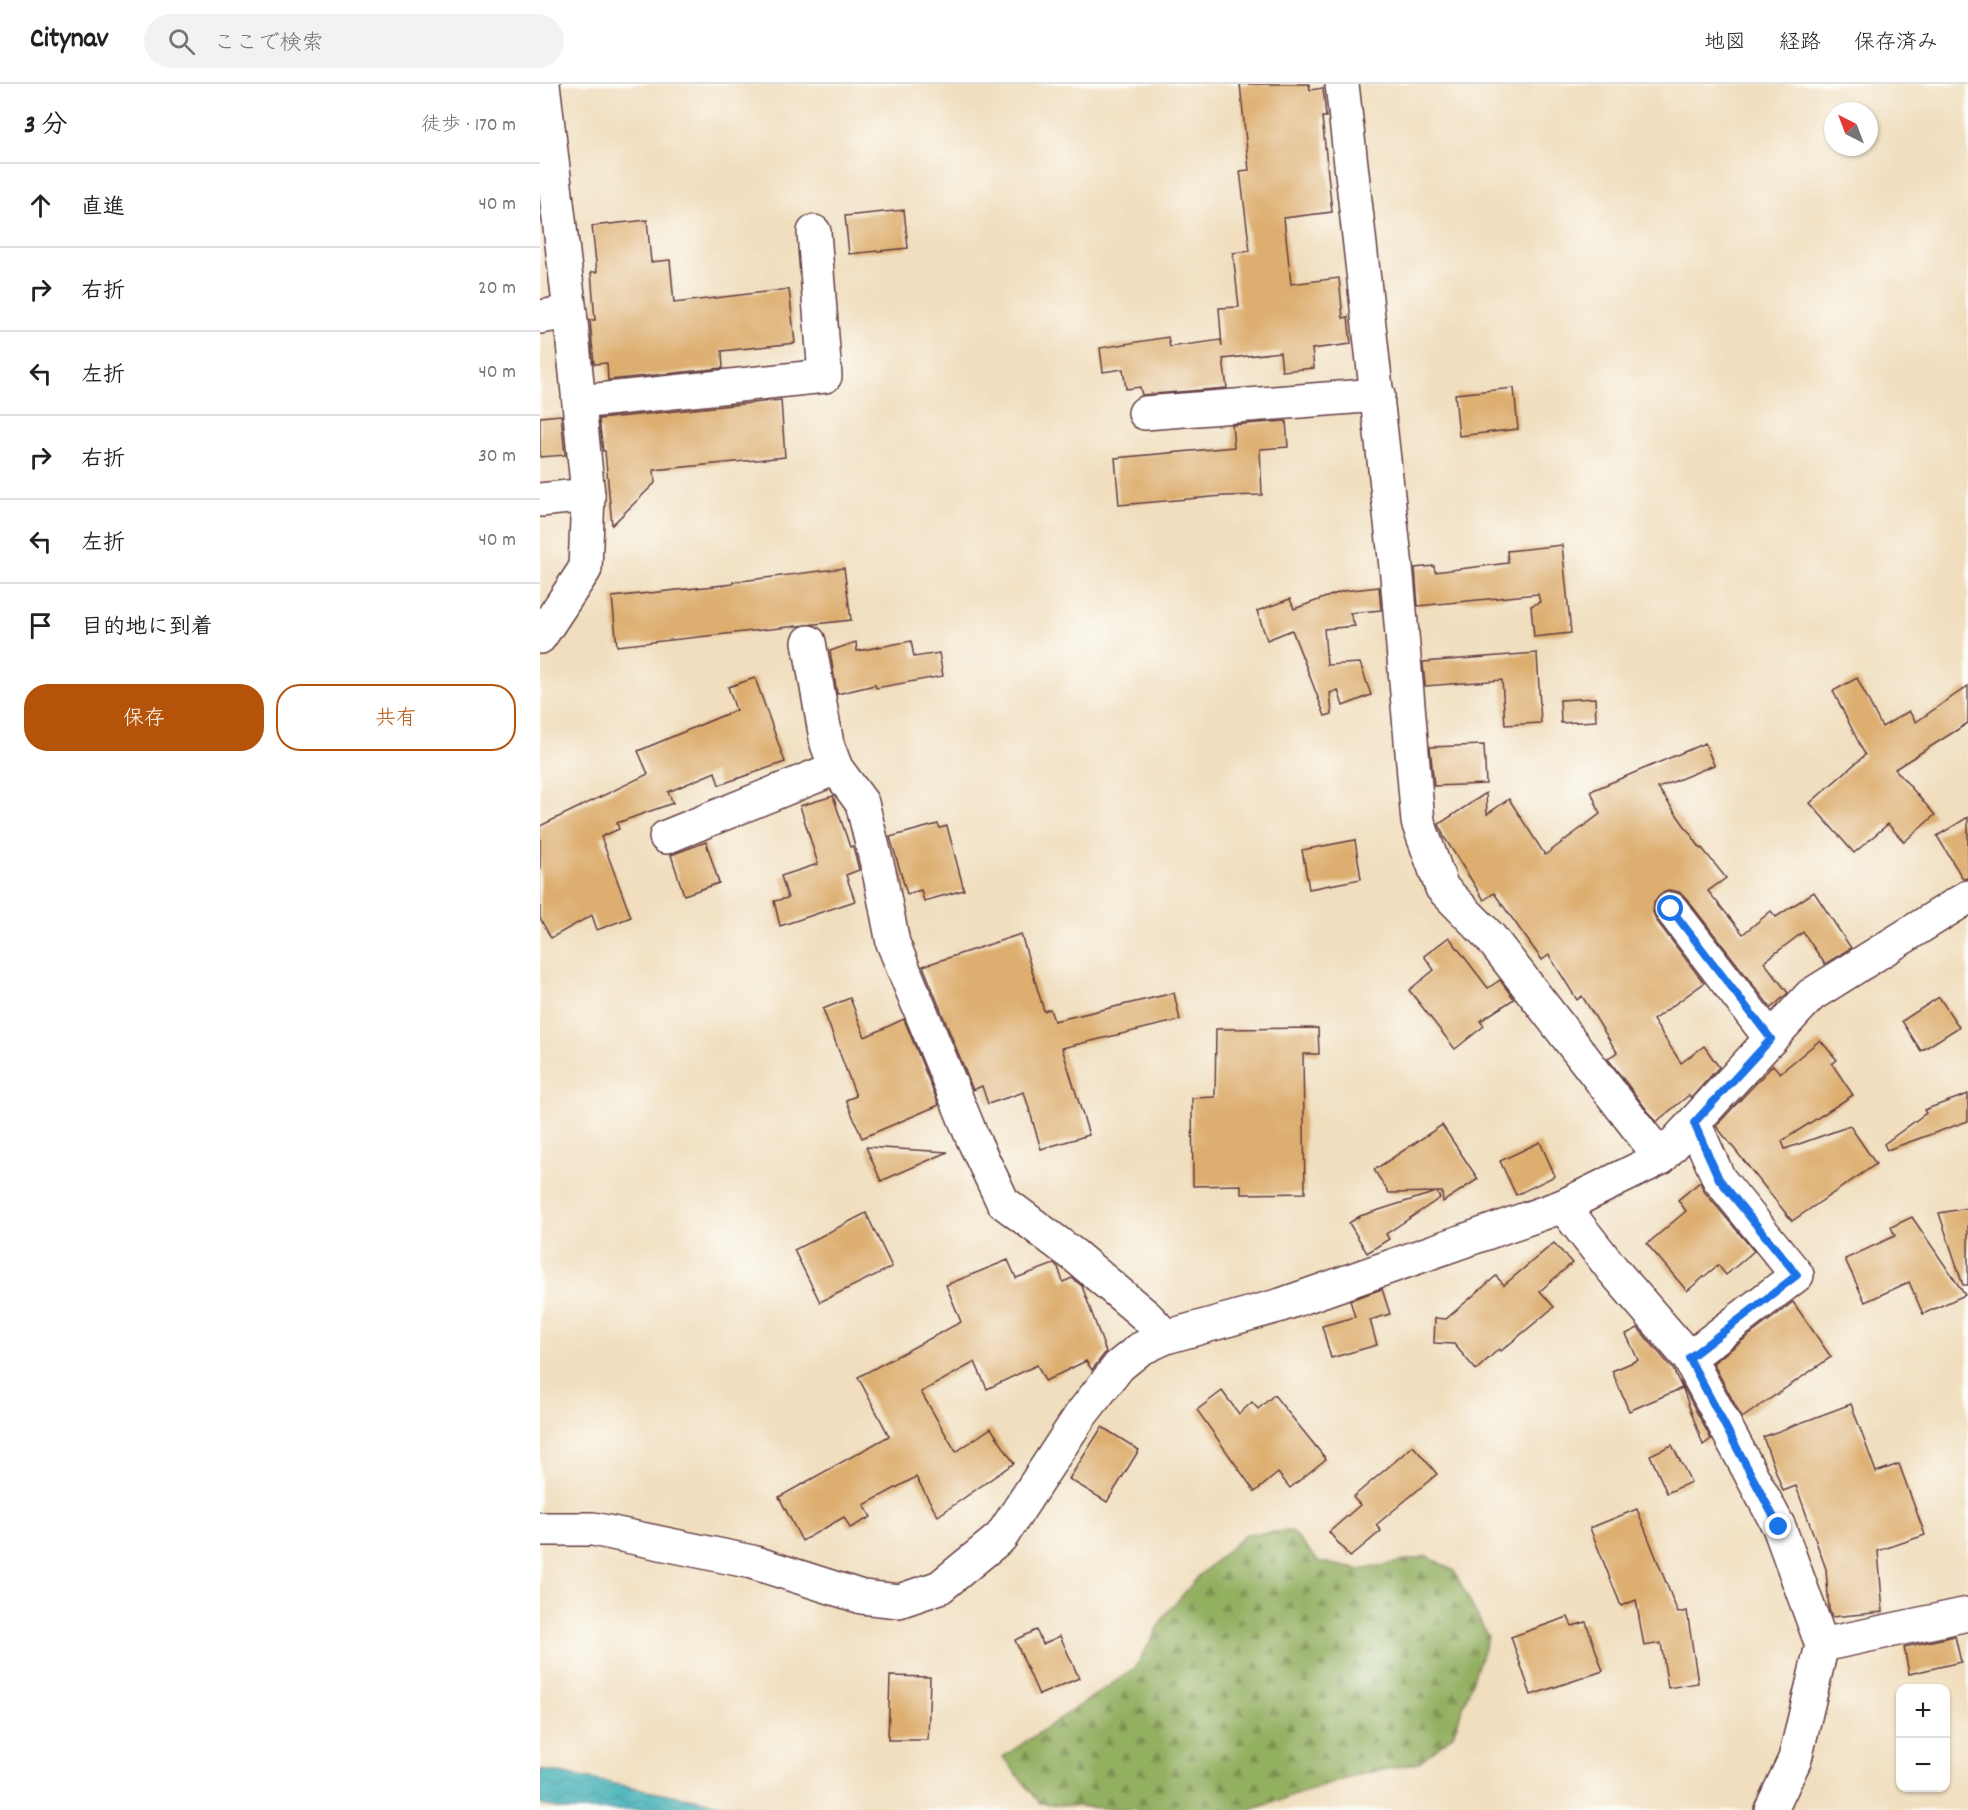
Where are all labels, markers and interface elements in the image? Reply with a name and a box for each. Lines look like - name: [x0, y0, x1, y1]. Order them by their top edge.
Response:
- search box: [144, 14, 564, 68]
- text: Citynav: [30, 21, 108, 61]
- icon: search: [165, 25, 198, 58]
- text: ここで検索: [213, 29, 323, 60]
- text: 地図: [1704, 29, 1746, 59]
- text: 経路: [1779, 29, 1821, 59]
- text: 保存済み: [1854, 29, 1938, 59]
- north arrow: [1824, 102, 1878, 156]
- text: 3 分: [24, 108, 68, 145]
- text: 徒歩 · 170 m: [421, 112, 516, 140]
- icon: ahead: [24, 189, 57, 222]
- text: 40 m: [478, 191, 516, 219]
- text: 直進: [81, 193, 125, 224]
- icon: right: [24, 273, 57, 306]
- text: 20 m: [478, 275, 516, 303]
- text: 右折: [81, 277, 125, 308]
- icon: left: [24, 357, 57, 390]
- text: 40 m: [478, 359, 516, 387]
- text: 左折: [81, 361, 125, 392]
- icon: right: [24, 441, 57, 474]
- text: 30 m: [478, 443, 516, 471]
- text: 右折: [81, 445, 125, 476]
- icon: left: [24, 525, 57, 558]
- text: 40 m: [478, 527, 516, 555]
- text: 左折: [81, 529, 125, 560]
- icon: arrive: [24, 609, 57, 642]
- text: 目的地に到着: [81, 613, 213, 644]
- button: 保存: [24, 684, 264, 751]
- button: 共有: [276, 684, 516, 751]
- route start: [1657, 895, 1683, 921]
- route end: [1765, 1513, 1791, 1539]
- map controls: [1896, 1684, 1950, 1792]
- button: +: [1896, 1684, 1950, 1738]
- button: −: [1896, 1738, 1950, 1792]

